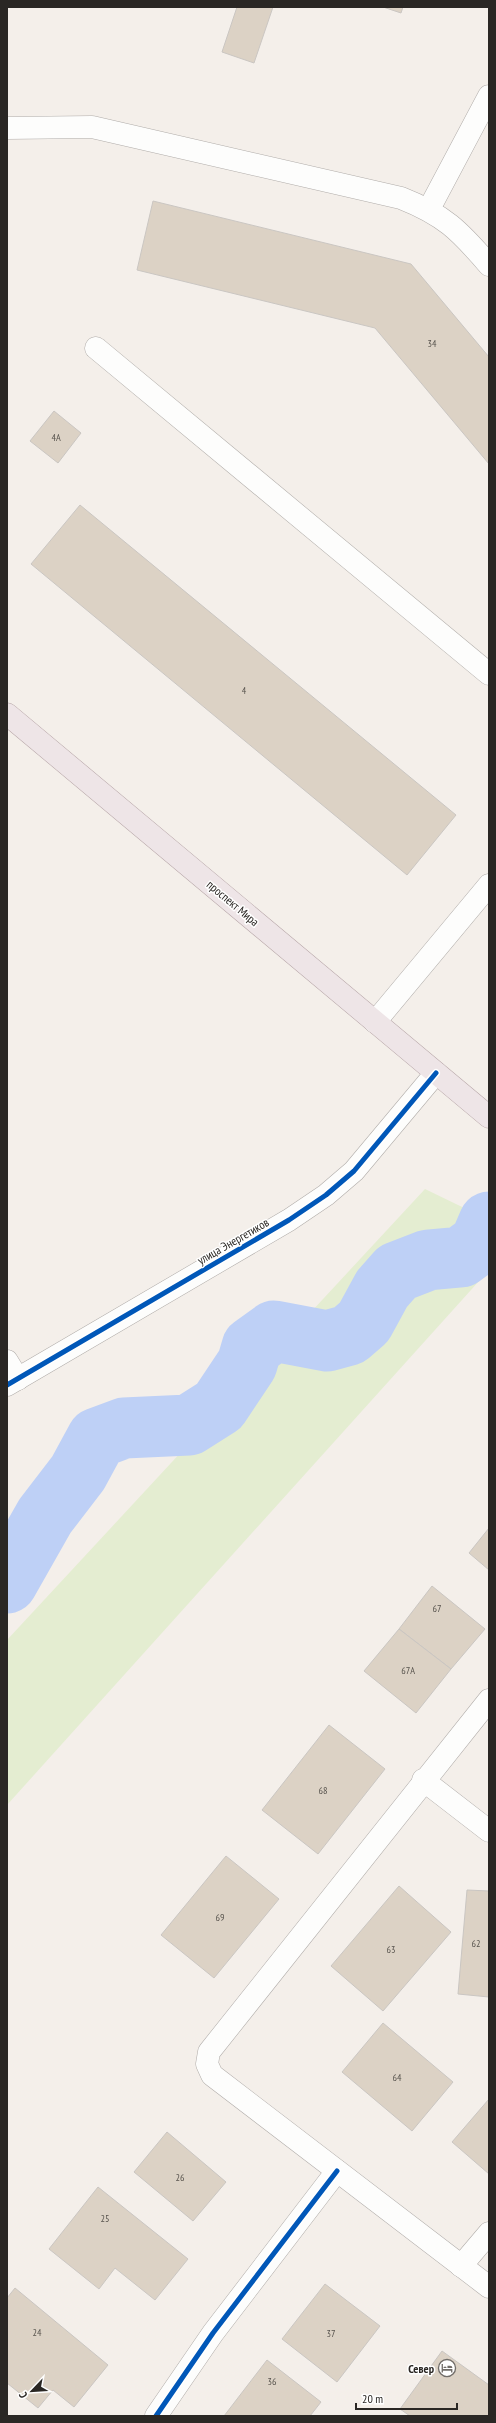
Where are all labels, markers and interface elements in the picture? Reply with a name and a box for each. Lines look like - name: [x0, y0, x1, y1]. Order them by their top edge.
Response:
- house number: 34: [428, 337, 437, 350]
- house number: 4А: [51, 431, 61, 444]
- house number: 4: [242, 684, 247, 697]
- street label: проспект Мира: [204, 877, 262, 929]
- street label: улица Энергетиков: [195, 1214, 272, 1268]
- house number: 67: [433, 1602, 442, 1615]
- house number: 67А: [401, 1664, 415, 1677]
- house number: 68: [319, 1784, 328, 1797]
- house number: 69: [216, 1911, 225, 1924]
- house number: 62: [472, 1937, 481, 1950]
- house number: 63: [387, 1943, 396, 1956]
- house number: 64: [393, 2071, 402, 2084]
- house number: 26: [176, 2171, 185, 2184]
- house number: 25: [101, 2212, 110, 2225]
- house number: 24: [33, 2326, 42, 2339]
- house number: 37: [327, 2327, 336, 2340]
- hotel icon: Север: [437, 2358, 457, 2378]
- place label: Север: [408, 2361, 435, 2376]
- north arrow: [12, 2371, 52, 2411]
- house number: 36: [268, 2375, 277, 2388]
- scale bar: [356, 2385, 457, 2411]
- text: С: [16, 2390, 30, 2400]
- text: 20 m: [362, 2391, 383, 2406]

